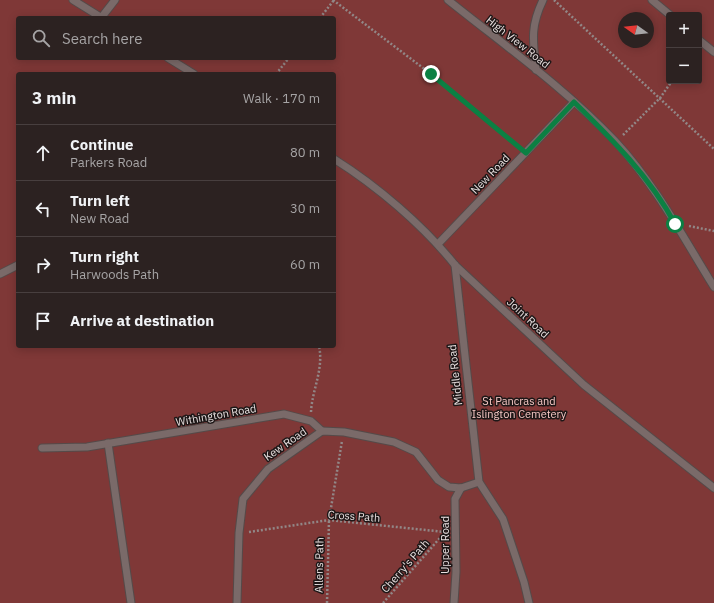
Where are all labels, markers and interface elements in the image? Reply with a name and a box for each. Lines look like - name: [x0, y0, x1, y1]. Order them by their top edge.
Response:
- north arrow: [618, 12, 654, 48]
- map controls: [666, 12, 702, 84]
- button: +: [666, 12, 702, 48]
- street label: High View Road: [483, 13, 553, 71]
- search box: [16, 16, 336, 60]
- icon: search: [30, 27, 52, 49]
- text: Search here: [62, 29, 142, 48]
- button: −: [666, 48, 702, 84]
- route end: [422, 65, 440, 83]
- text: 3 min: [32, 87, 76, 109]
- text: Walk · 170 m: [243, 90, 320, 107]
- text: Continue: [70, 135, 134, 154]
- icon: ahead: [32, 142, 54, 164]
- text: 80 m: [290, 144, 320, 161]
- street label: New Road: [468, 151, 512, 197]
- text: Parkers Road: [70, 154, 147, 171]
- text: Turn left: [70, 191, 130, 210]
- icon: left: [32, 198, 54, 220]
- text: 30 m: [290, 200, 320, 217]
- text: New Road: [70, 210, 129, 227]
- route start: [666, 215, 684, 233]
- text: Turn right: [70, 247, 139, 266]
- icon: right: [32, 254, 54, 276]
- text: 60 m: [290, 256, 320, 273]
- text: Harwoods Path: [70, 266, 159, 283]
- street label: Joint Road: [504, 295, 552, 341]
- icon: arrive: [32, 310, 54, 332]
- text: Arrive at destination: [70, 311, 214, 330]
- street label: Middle Road: [445, 344, 465, 406]
- park label: St Pancras and Islington Cemetery: [472, 394, 567, 421]
- street label: Withington Road: [175, 401, 257, 429]
- street label: Kew Road: [261, 424, 309, 464]
- street label: Cross Path: [327, 507, 381, 525]
- street label: Upper Road: [438, 516, 452, 574]
- street label: Cherry's Path: [378, 536, 432, 596]
- street label: Allens Path: [312, 537, 326, 593]

